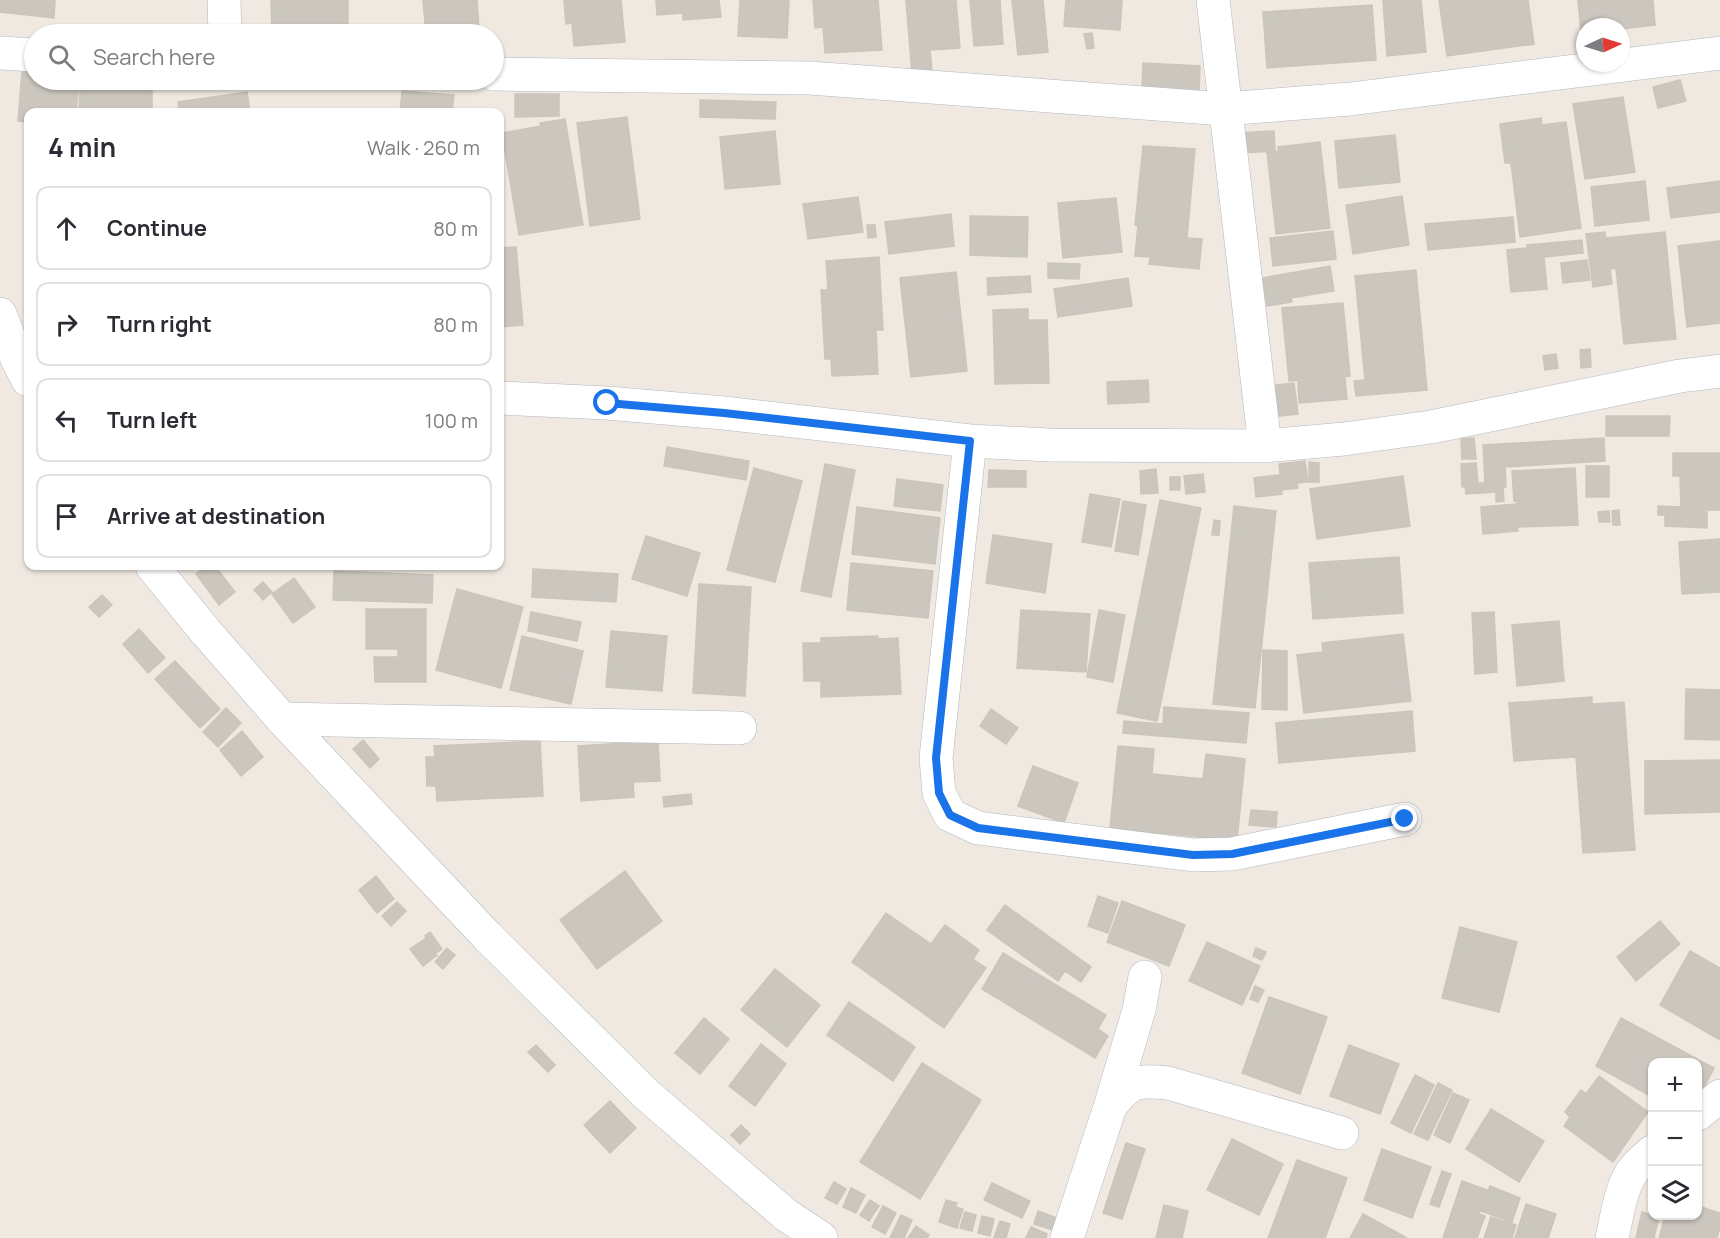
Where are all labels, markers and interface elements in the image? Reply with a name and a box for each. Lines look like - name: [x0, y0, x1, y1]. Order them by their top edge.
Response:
- north arrow: [1576, 18, 1630, 72]
- search box: [24, 24, 504, 90]
- icon: search: [45, 41, 78, 74]
- text: Search here: [93, 42, 215, 72]
- text: 4 min: [48, 129, 116, 165]
- text: Walk · 260 m: [367, 134, 480, 161]
- icon: ahead: [50, 212, 83, 245]
- text: Continue: [107, 213, 207, 243]
- text: 80 m: [433, 215, 478, 242]
- icon: right: [50, 308, 83, 341]
- text: Turn right: [107, 309, 212, 339]
- text: 80 m: [433, 311, 478, 338]
- route start: [593, 389, 619, 415]
- icon: left: [50, 404, 83, 437]
- text: Turn left: [107, 405, 197, 435]
- text: 100 m: [425, 407, 478, 434]
- icon: arrive: [50, 500, 83, 533]
- text: Arrive at destination: [107, 501, 325, 531]
- route end: [1391, 805, 1417, 831]
- map controls: [1648, 1058, 1702, 1220]
- button: +: [1648, 1058, 1702, 1112]
- button: −: [1648, 1112, 1702, 1166]
- button: layers: [1648, 1166, 1702, 1220]

